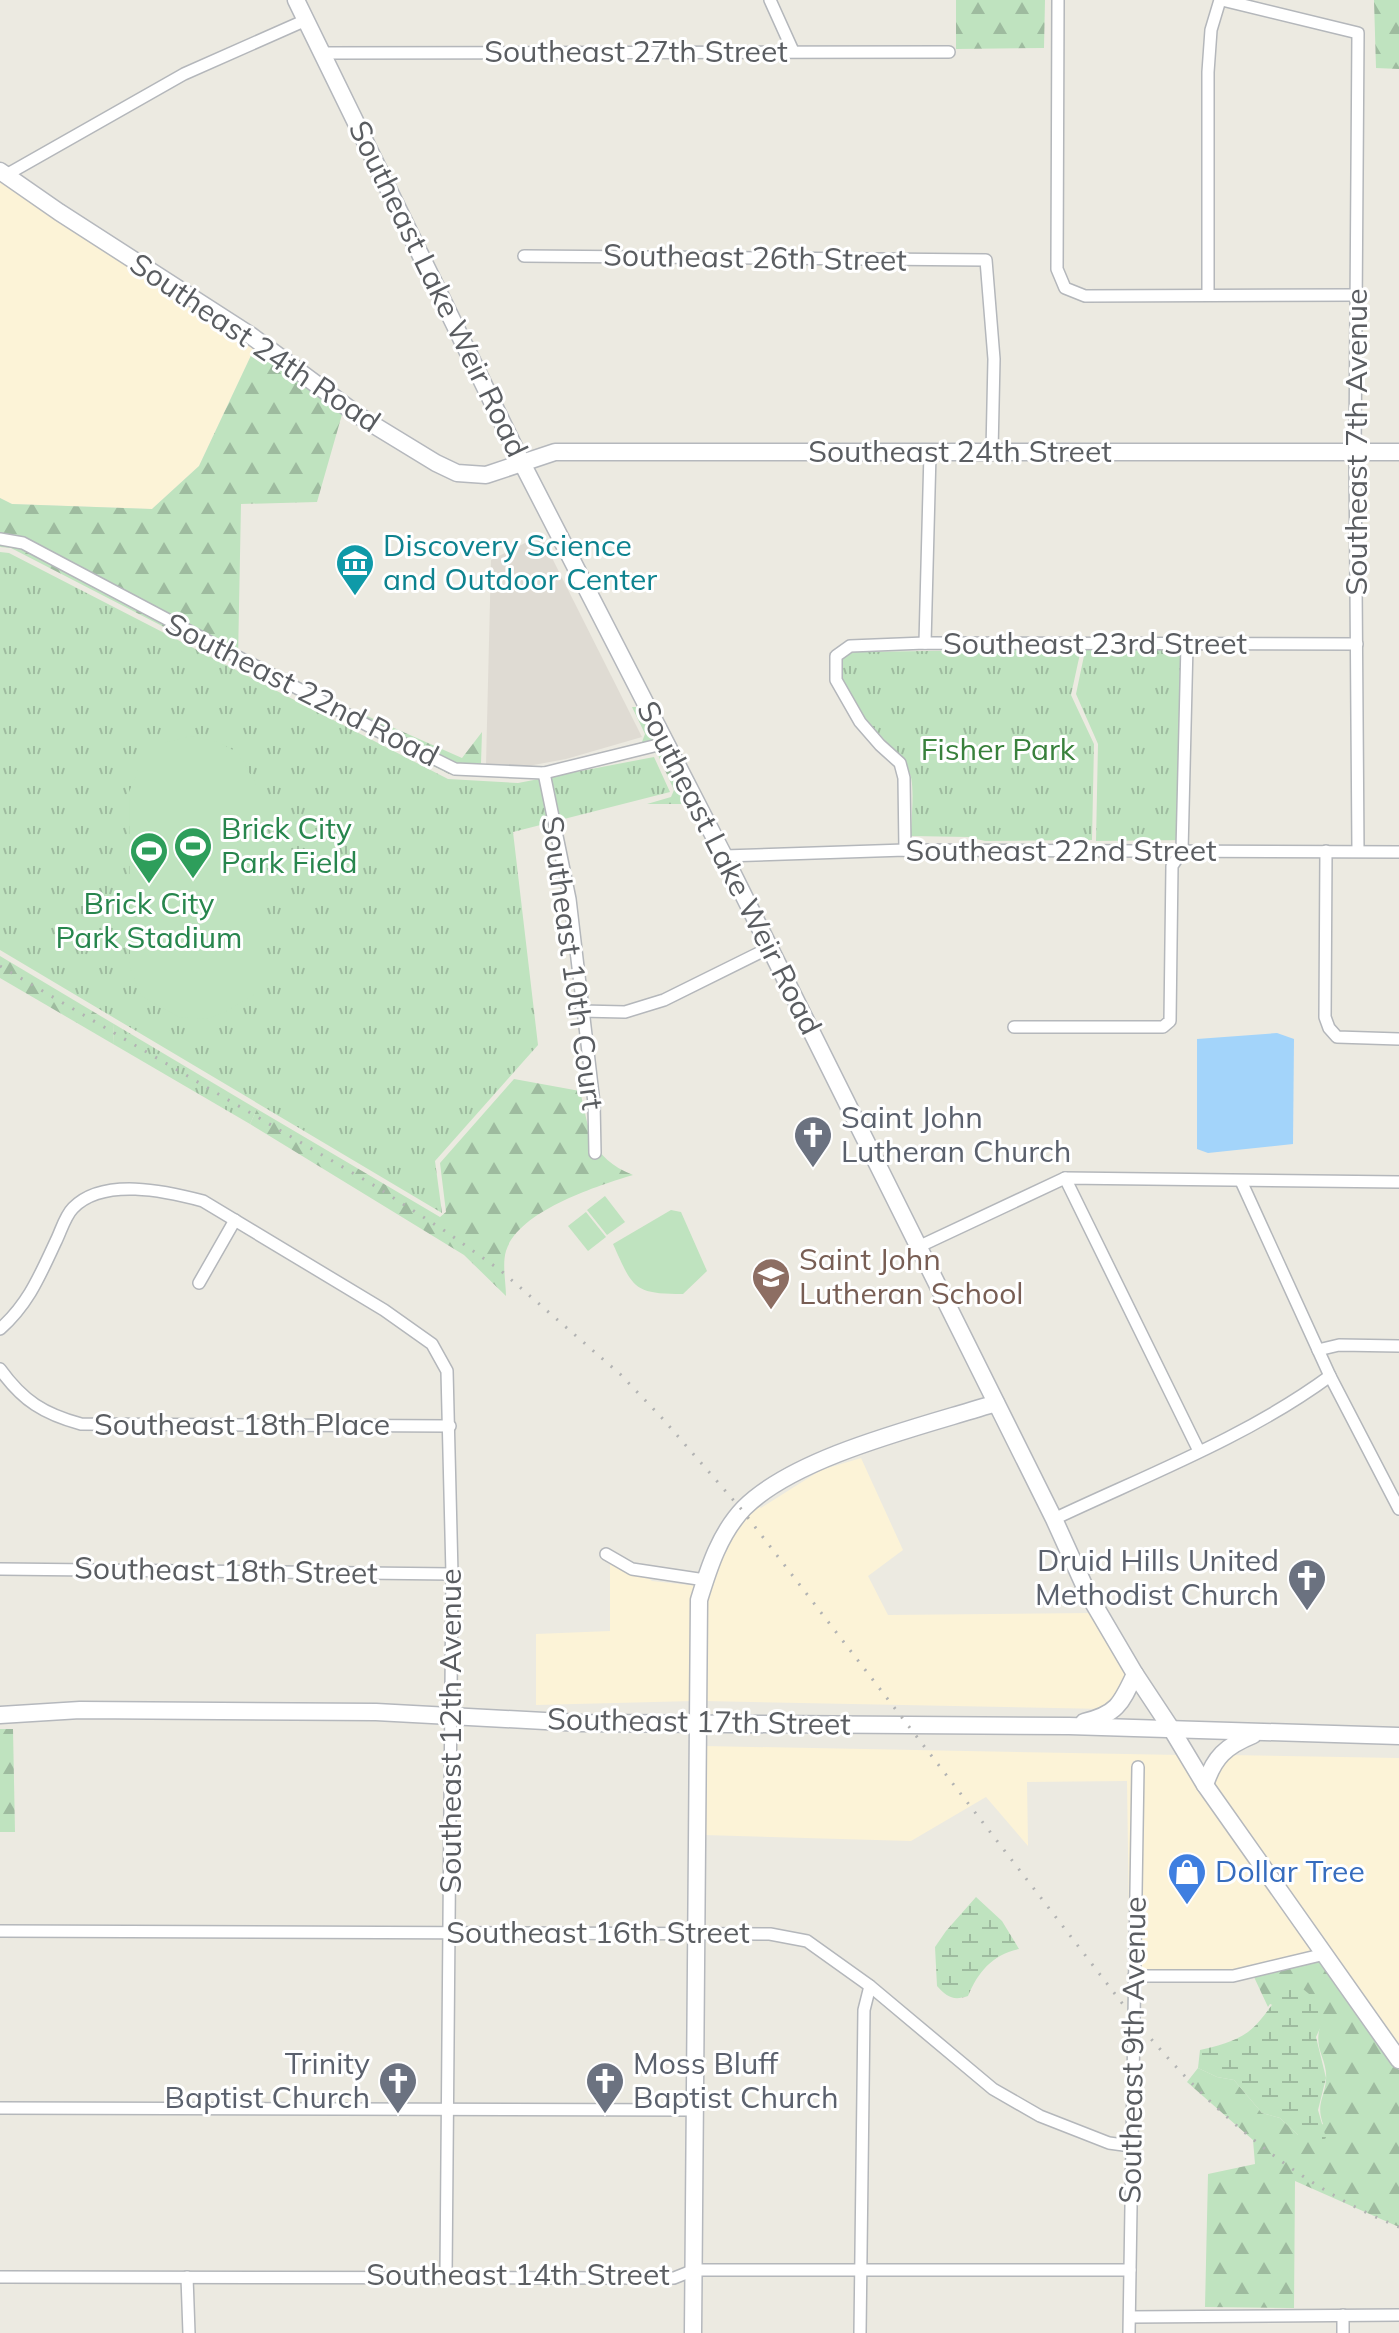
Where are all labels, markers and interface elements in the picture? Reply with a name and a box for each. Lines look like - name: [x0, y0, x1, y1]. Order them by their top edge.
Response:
- street label: Southeast 27th Street: [484, 32, 788, 70]
- street label: Southeast Lake Weir Road: [341, 114, 537, 463]
- street label: Southeast 26th Street: [603, 235, 907, 279]
- street label: Southeast 24th Road: [123, 244, 388, 440]
- street label: Southeast 7th Avenue: [1337, 289, 1375, 596]
- street label: Southeast 24th Street: [808, 432, 1112, 470]
- place label: Discovery Science and Outdoor Center: [383, 526, 657, 598]
- museum icon: Discovery Science and Outdoor Center: [334, 542, 376, 597]
- street label: Southeast 22nd Road: [159, 604, 445, 774]
- street label: Southeast 23rd Street: [943, 624, 1247, 662]
- street label: Southeast Lake Weir Road: [629, 694, 831, 1041]
- park label: Fisher Park: [921, 730, 1076, 768]
- place label: Brick City Park Field: [221, 809, 357, 881]
- street label: Southeast 10th Court: [534, 813, 612, 1112]
- sports icon: Brick City Park Field: [172, 825, 214, 880]
- sports icon: Brick City Park Stadium: [128, 830, 170, 885]
- street label: Southeast 22nd Street: [906, 831, 1216, 869]
- place label: Brick City Park Stadium: [56, 884, 242, 956]
- place label: Saint John Lutheran Church: [841, 1098, 1071, 1170]
- church icon: Saint John Lutheran Church: [792, 1114, 834, 1169]
- place label: Saint John Lutheran School: [799, 1240, 1023, 1312]
- school or university icon: Saint John Lutheran School: [750, 1256, 792, 1311]
- street label: Southeast 18th Place: [94, 1405, 390, 1443]
- place label: Druid Hills United Methodist Church: [1035, 1541, 1279, 1613]
- street label: Southeast 18th Street: [74, 1548, 378, 1592]
- church icon: Druid Hills United Methodist Church: [1286, 1557, 1328, 1612]
- street label: Southeast 12th Avenue: [431, 1569, 469, 1894]
- street label: Southeast 17th Street: [547, 1699, 851, 1743]
- shop icon: Dollar Tree: [1166, 1851, 1208, 1906]
- place label: Dollar Tree: [1215, 1852, 1365, 1890]
- street label: Southeast 9th Avenue: [1110, 1896, 1154, 2204]
- street label: Southeast 16th Street: [446, 1913, 750, 1951]
- place label: Trinity Baptist Church: [165, 2044, 370, 2116]
- place label: Moss Bluff Baptist Church: [633, 2044, 839, 2116]
- church icon: Trinity Baptist Church: [377, 2060, 419, 2115]
- church icon: Moss Bluff Baptist Church: [584, 2060, 626, 2115]
- street label: Southeast 14th Street: [366, 2255, 670, 2293]

